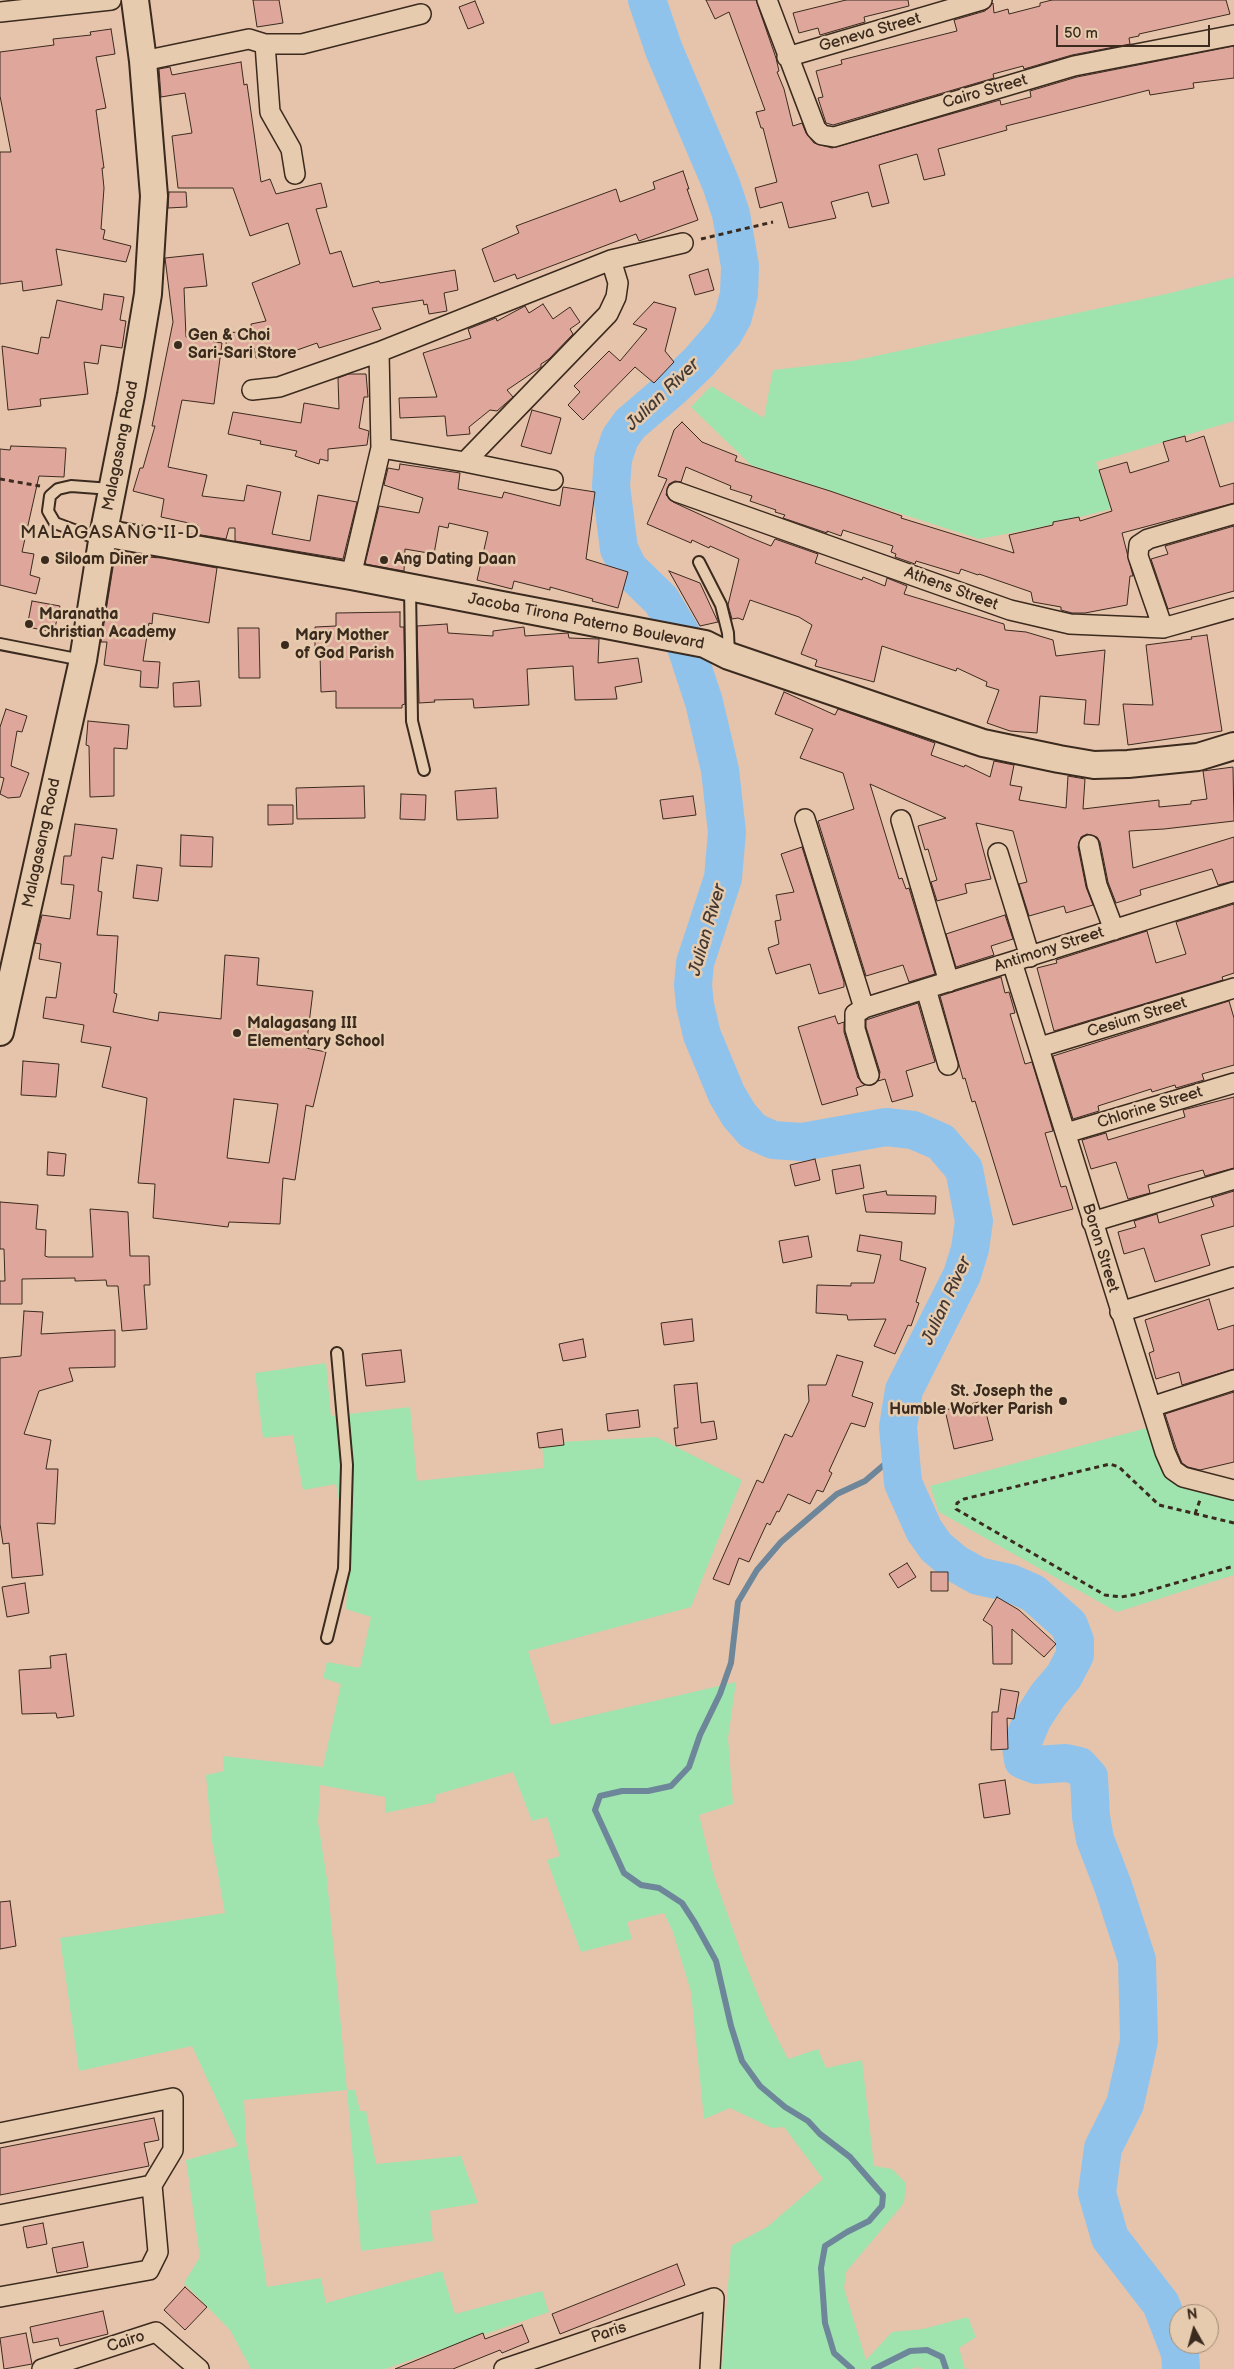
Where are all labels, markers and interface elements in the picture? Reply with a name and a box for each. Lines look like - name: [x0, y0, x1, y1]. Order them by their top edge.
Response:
- street label: Geneva Street: [817, 9, 923, 57]
- scale bar: [1059, 15, 1213, 47]
- text: 50 m: [1064, 24, 1098, 43]
- street label: Cairo Street: [941, 71, 1029, 113]
- place label: Gen & Choi Sari-Sari Store: [188, 326, 296, 364]
- marker: Gen & Choi Sari-Sari Store: [172, 339, 184, 351]
- water label: Julian River: [622, 354, 704, 436]
- street label: Malagasang Road: [99, 379, 143, 513]
- district label: MALAGASANG II-D: [18, 522, 202, 544]
- place label: Siloam Diner: [55, 550, 148, 570]
- place label: Ang Dating Daan: [394, 550, 516, 570]
- marker: Siloam Diner: [39, 554, 51, 566]
- marker: Ang Dating Daan: [378, 554, 390, 566]
- street label: Athens Street: [902, 563, 1000, 615]
- street label: Jacoba Tirona Paterno Boulevard: [466, 590, 706, 654]
- place label: Maranatha Christian Academy: [39, 605, 176, 643]
- marker: Maranatha Christian Academy: [23, 618, 35, 630]
- place label: Mary Mother of God Parish: [295, 626, 394, 664]
- marker: Mary Mother of God Parish: [279, 639, 291, 651]
- street label: Malagasang Road: [19, 776, 65, 910]
- water label: Julian River: [685, 882, 731, 978]
- street label: Antimony Street: [992, 923, 1106, 977]
- street label: Cesium Street: [1085, 994, 1189, 1042]
- place label: Malagasang III Elementary School: [247, 1014, 384, 1052]
- marker: Malagasang III Elementary School: [231, 1027, 243, 1039]
- street label: Chlorine Street: [1095, 1083, 1205, 1133]
- street label: Boron Street: [1077, 1201, 1123, 1295]
- water label: Julian River: [917, 1254, 977, 1348]
- place label: St. Joseph the Humble Worker Parish: [889, 1382, 1053, 1420]
- marker: St. Joseph the Humble Worker Parish: [1057, 1395, 1069, 1407]
- north arrow: [1169, 2304, 1219, 2354]
- text: N: [1186, 2306, 1198, 2324]
- street label: Paris: [589, 2318, 629, 2348]
- street label: Cairo: [105, 2327, 147, 2357]

